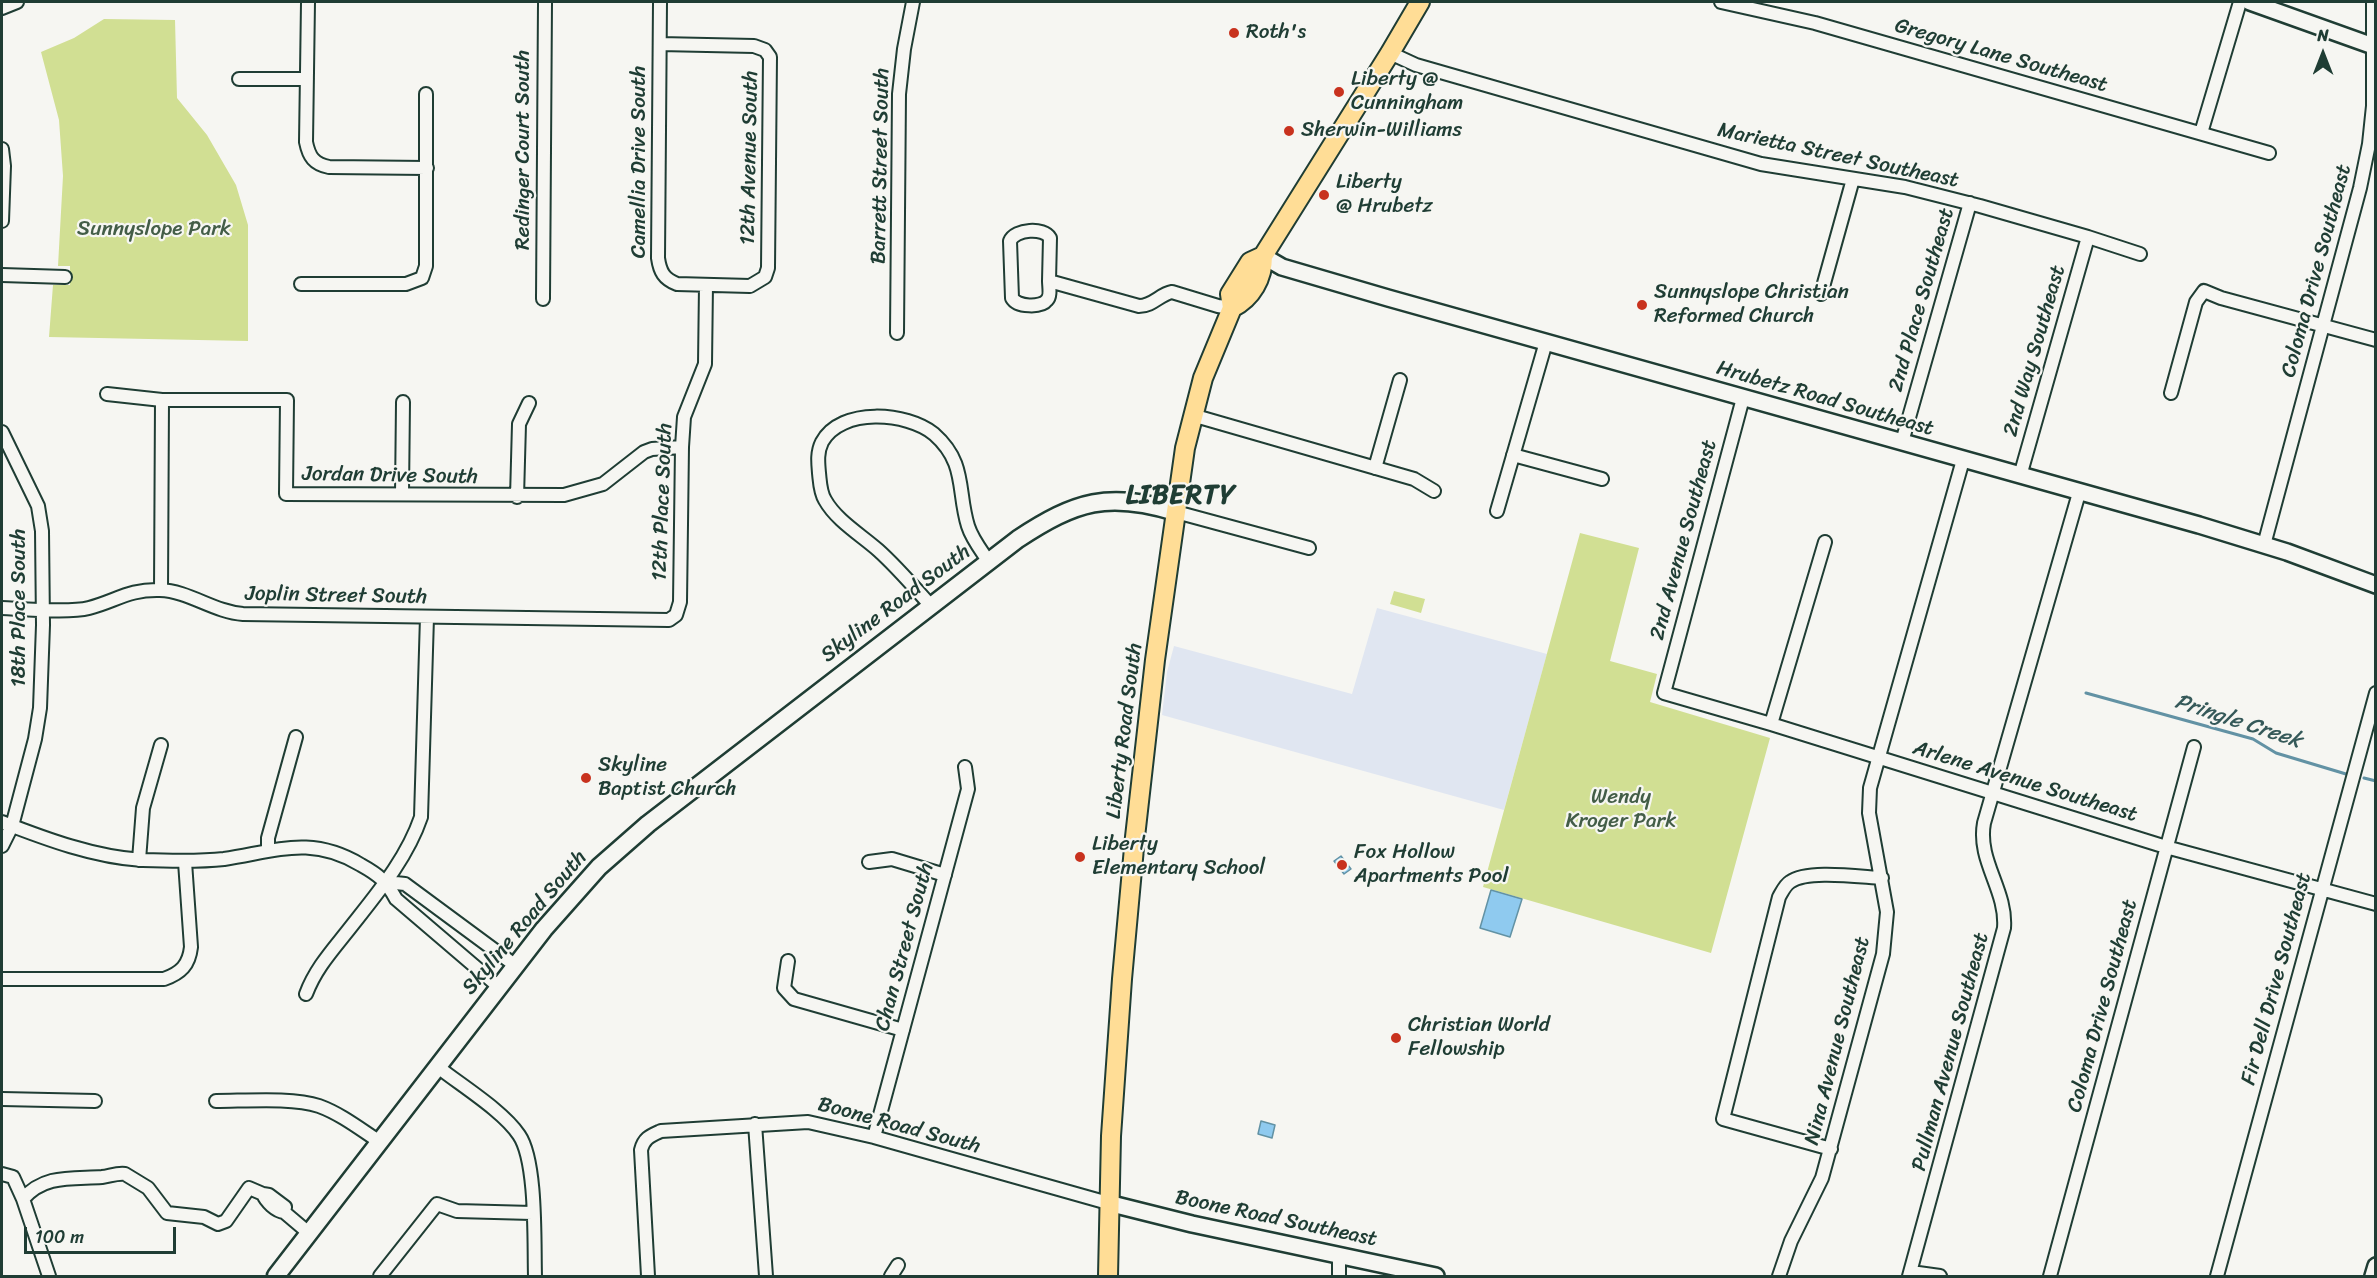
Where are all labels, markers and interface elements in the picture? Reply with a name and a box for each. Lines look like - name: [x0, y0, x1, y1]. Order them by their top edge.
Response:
- street label: Gregory Lane Southeast: [1892, 14, 2110, 98]
- place label: Roth's: [1246, 20, 1306, 46]
- text: N: [2317, 21, 2329, 50]
- north arrow: [2293, 24, 2353, 84]
- marker: Roth's: [1227, 26, 1241, 40]
- street label: Redinger Court South: [511, 50, 537, 250]
- street label: Camellia Drive South: [627, 66, 653, 258]
- place label: Liberty @ Cunningham: [1351, 67, 1463, 117]
- street label: Barrett Street South: [867, 68, 895, 264]
- street label: 12th Avenue South: [736, 71, 764, 245]
- marker: Liberty @ Cunningham: [1332, 85, 1346, 99]
- place label: Sherwin-Williams: [1301, 118, 1462, 144]
- street label: Marietta Street Southeast: [1715, 118, 1961, 194]
- marker: Sherwin-Williams: [1282, 124, 1296, 138]
- street label: Coloma Drive Southeast: [2276, 162, 2358, 380]
- place label: Liberty @ Hrubetz: [1336, 170, 1433, 220]
- marker: Liberty @ Hrubetz: [1317, 188, 1331, 202]
- street label: 2nd Place Southeast: [1884, 205, 1960, 395]
- park label: Sunnyslope Park: [77, 217, 231, 243]
- street label: 2nd Way Southeast: [1999, 263, 2071, 439]
- place label: Sunnyslope Christian Reformed Church: [1654, 280, 1849, 330]
- marker: Sunnyslope Christian Reformed Church: [1635, 298, 1649, 312]
- street label: Hrubetz Road Southeast: [1713, 356, 1937, 442]
- street label: 12th Place South: [648, 423, 678, 581]
- street label: 2nd Avenue Southeast: [1645, 437, 1723, 643]
- street label: Jordan Drive South: [302, 462, 478, 490]
- district label: LIBERTY: [1125, 480, 1237, 512]
- street label: 18th Place South: [7, 529, 33, 687]
- street label: Skyline Road South: [816, 540, 976, 668]
- street label: Joplin Street South: [245, 582, 427, 610]
- street label: Liberty Road South: [1102, 642, 1148, 820]
- water label: Pringle Creek: [2171, 689, 2305, 755]
- street label: Arlene Avenue Southeast: [1910, 736, 2140, 828]
- place label: Skyline Baptist Church: [598, 753, 737, 803]
- marker: Skyline Baptist Church: [579, 771, 593, 785]
- park label: Wendy Kroger Park: [1566, 785, 1676, 835]
- place label: Liberty Elementary School: [1092, 832, 1265, 882]
- place label: Fox Hollow Apartments Pool: [1354, 840, 1508, 890]
- street label: Skyline Road South: [457, 846, 593, 1000]
- marker: Liberty Elementary School: [1073, 850, 1087, 864]
- marker: Fox Hollow Apartments Pool: [1335, 858, 1349, 872]
- street label: Chan Street South: [870, 860, 940, 1034]
- street label: Fir Dell Drive Southeast: [2237, 870, 2317, 1088]
- street label: Coloma Drive Southeast: [2062, 897, 2144, 1115]
- street label: Pullman Avenue Southeast: [1907, 930, 1995, 1174]
- street label: Nina Avenue Southeast: [1800, 934, 1876, 1148]
- place label: Christian World Fellowship: [1408, 1013, 1550, 1063]
- marker: Christian World Fellowship: [1389, 1031, 1403, 1045]
- street label: Boone Road South: [815, 1092, 983, 1160]
- street label: Boone Road Southeast: [1173, 1185, 1379, 1253]
- scale bar: [27, 1215, 178, 1253]
- text: 100 m: [35, 1221, 84, 1253]

